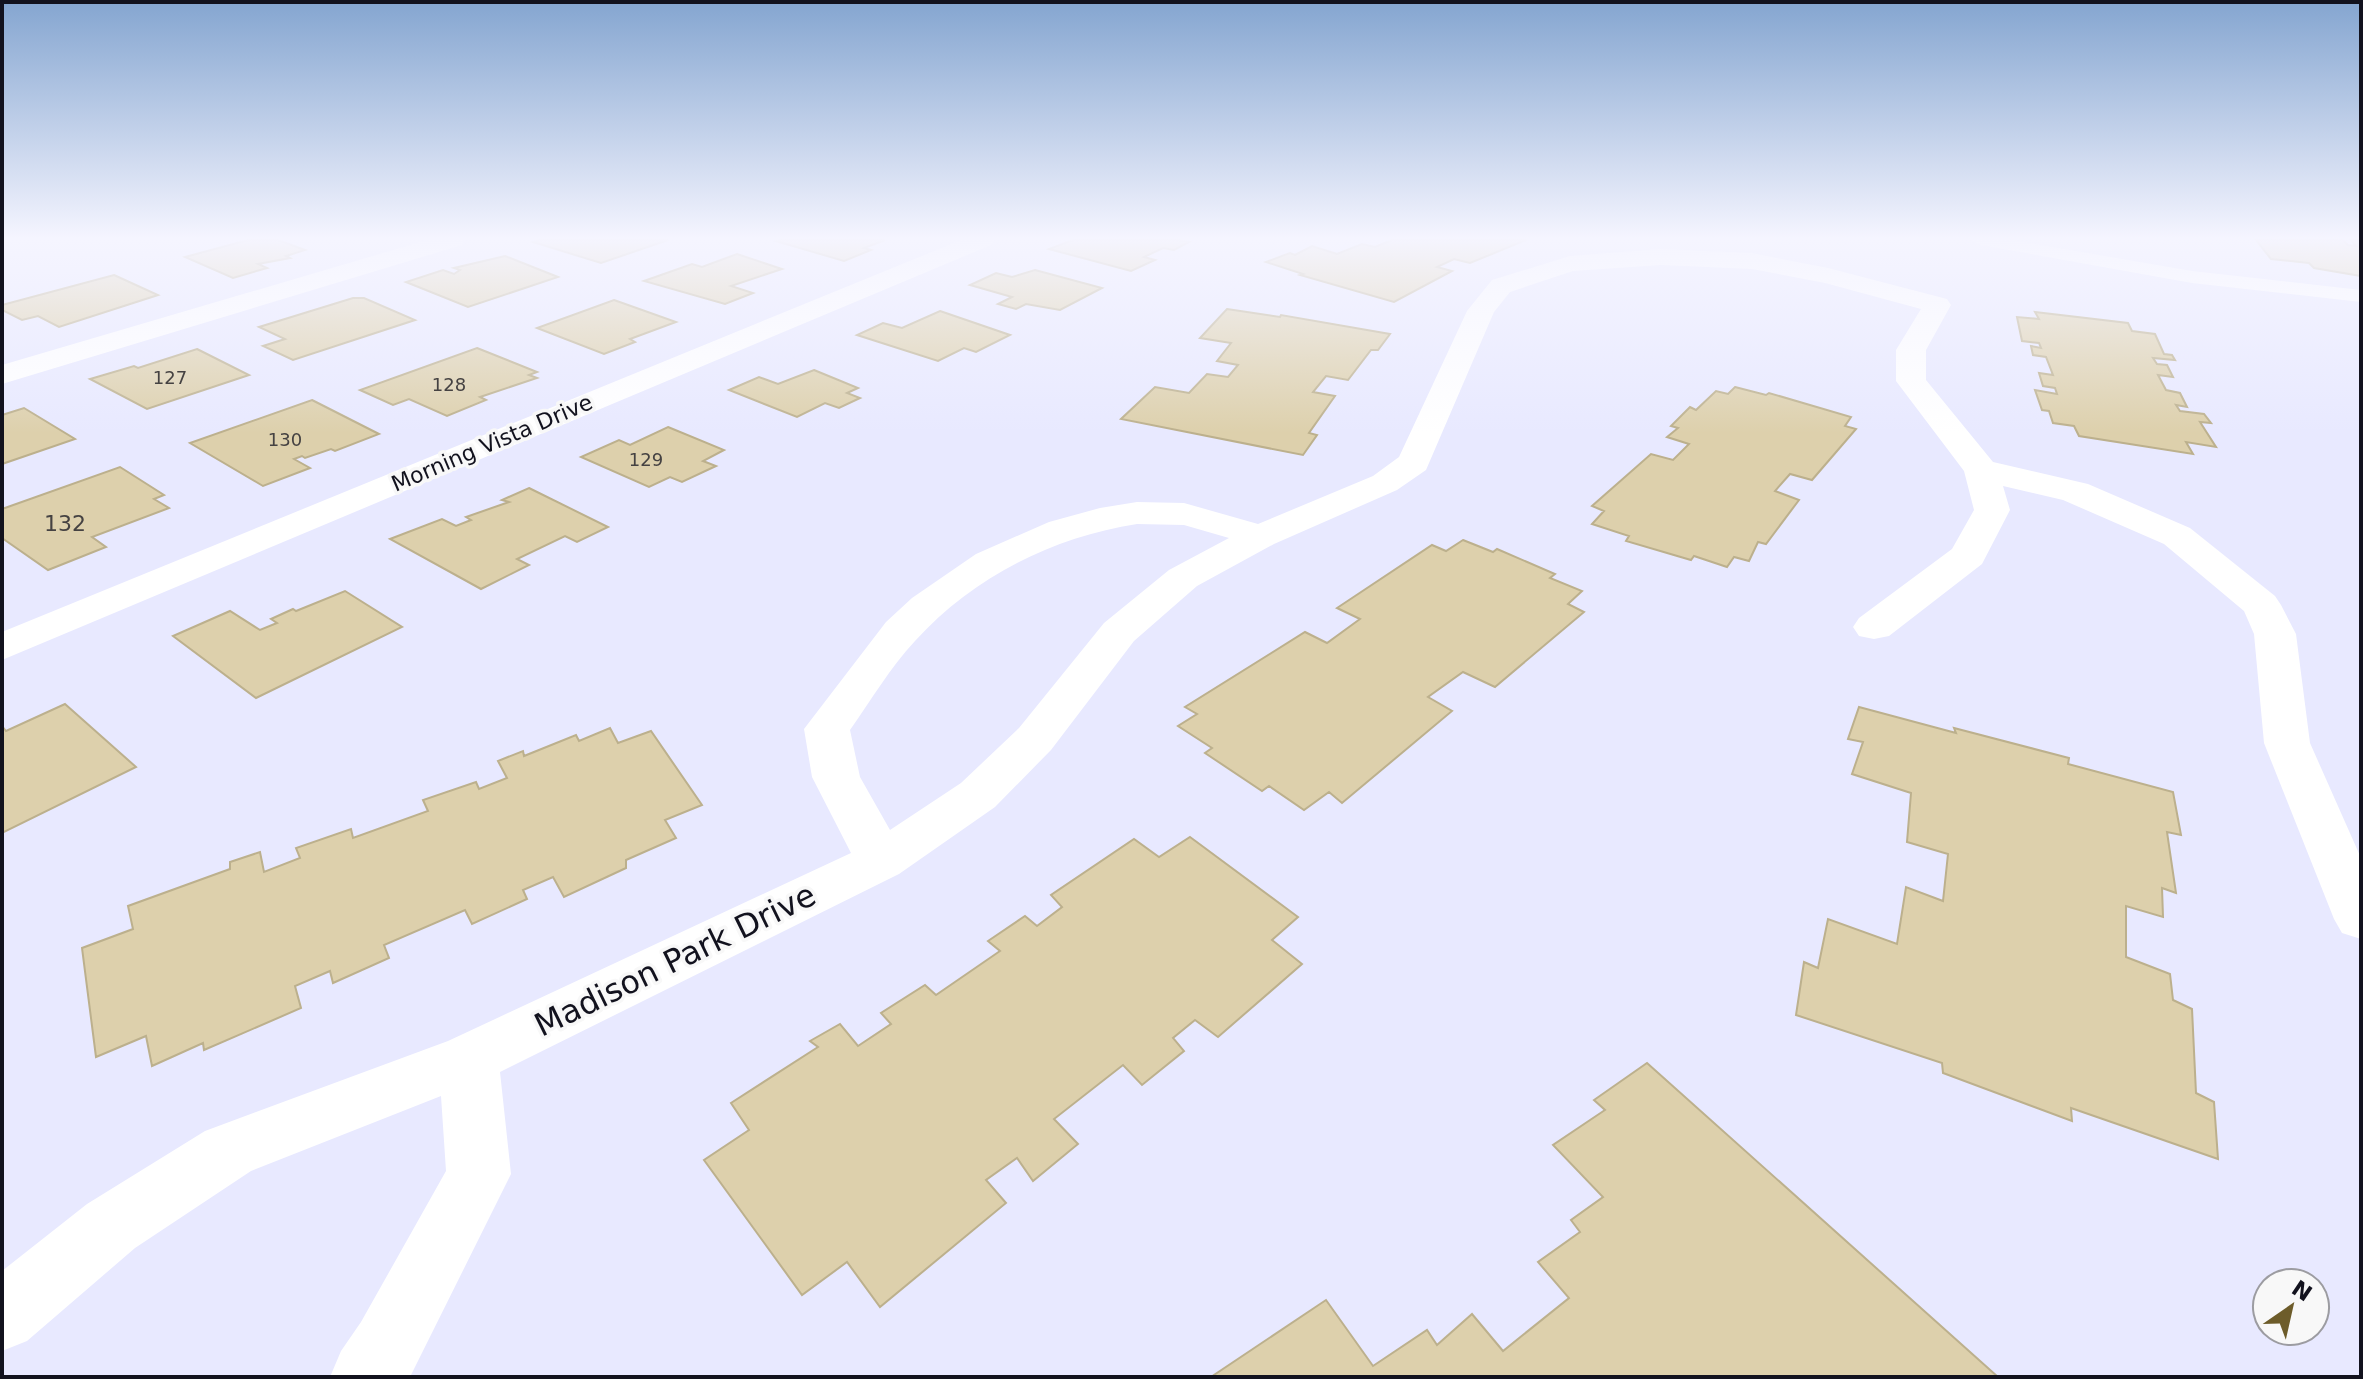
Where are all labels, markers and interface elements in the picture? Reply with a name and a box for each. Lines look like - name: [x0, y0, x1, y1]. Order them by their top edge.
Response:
- house number: 127: [153, 367, 187, 388]
- house number: 128: [432, 374, 466, 395]
- street label: Morning Vista Drive: [388, 389, 596, 497]
- house number: 130: [268, 429, 302, 450]
- house number: 129: [629, 449, 663, 470]
- house number: 132: [44, 511, 86, 536]
- street label: Madison Park Drive: [528, 875, 822, 1045]
- north arrow: [2251, 1267, 2331, 1347]
- text: N: [2287, 1275, 2317, 1306]

